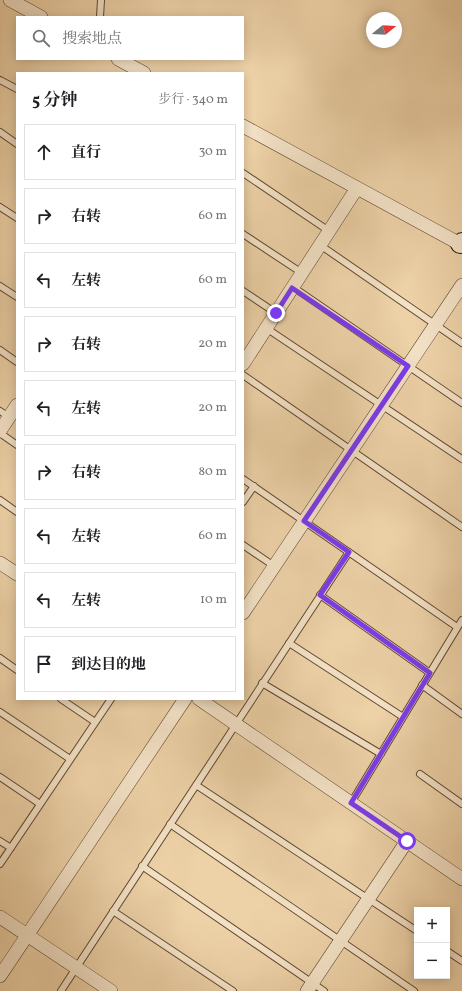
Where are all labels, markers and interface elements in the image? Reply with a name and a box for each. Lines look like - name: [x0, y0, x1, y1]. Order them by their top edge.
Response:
- north arrow: [366, 12, 402, 48]
- search box: [16, 16, 244, 60]
- icon: search: [30, 27, 52, 49]
- text: 搜索地点: [62, 29, 122, 50]
- text: 5 分钟: [32, 89, 78, 112]
- text: 步行 · 340 m: [158, 91, 228, 109]
- icon: ahead: [33, 141, 55, 163]
- text: 直行: [71, 143, 101, 164]
- text: 30 m: [199, 143, 227, 161]
- icon: right: [33, 205, 55, 227]
- text: 右转: [71, 207, 101, 228]
- text: 60 m: [199, 207, 227, 225]
- icon: left: [33, 269, 55, 291]
- text: 左转: [71, 271, 101, 292]
- text: 60 m: [199, 271, 227, 289]
- route end: [267, 304, 285, 322]
- icon: right: [33, 333, 55, 355]
- text: 右转: [71, 335, 101, 356]
- text: 20 m: [198, 335, 227, 353]
- icon: left: [33, 397, 55, 419]
- text: 左转: [71, 399, 101, 420]
- text: 20 m: [198, 399, 227, 417]
- icon: right: [33, 461, 55, 483]
- text: 右转: [71, 463, 101, 484]
- text: 80 m: [198, 463, 227, 481]
- icon: left: [33, 525, 55, 547]
- text: 左转: [71, 527, 101, 548]
- text: 60 m: [199, 527, 227, 545]
- icon: left: [33, 589, 55, 611]
- text: 左转: [71, 591, 101, 612]
- text: 10 m: [200, 591, 227, 609]
- icon: arrive: [33, 653, 55, 675]
- text: 到达目的地: [71, 655, 146, 676]
- route start: [398, 832, 416, 850]
- map controls: [414, 907, 450, 979]
- button: +: [414, 907, 450, 943]
- button: −: [414, 943, 450, 979]

